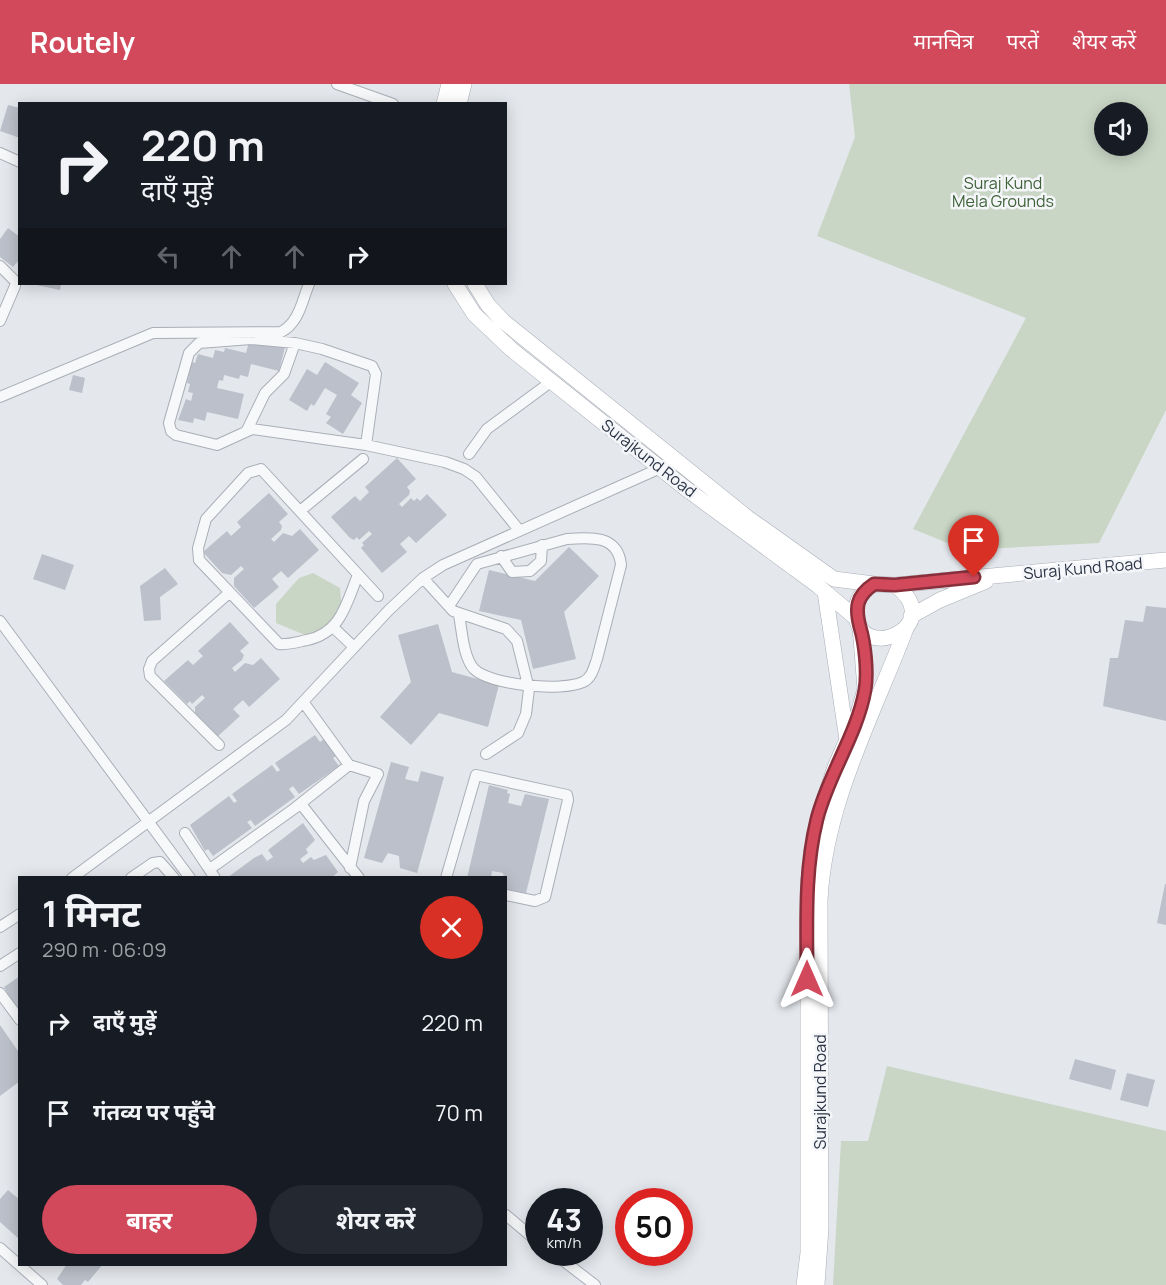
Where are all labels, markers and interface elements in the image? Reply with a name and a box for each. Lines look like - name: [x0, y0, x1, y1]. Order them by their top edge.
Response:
- text: Routely: [30, 23, 135, 61]
- text: मानचित्र: [914, 27, 974, 55]
- text: परतें: [1007, 27, 1039, 55]
- text: शेयर करें: [1072, 27, 1136, 55]
- map controls: [1094, 102, 1148, 156]
- button: sound: [1094, 102, 1148, 156]
- text: 220 m: [141, 116, 265, 174]
- icon: right: [42, 126, 120, 204]
- text: दाएँ मुड़ें: [141, 171, 213, 208]
- park label: Suraj Kund Mela Grounds: [952, 172, 1054, 212]
- icon: left: [152, 240, 185, 273]
- icon: ahead: [215, 240, 248, 273]
- icon: ahead: [278, 240, 311, 273]
- icon: right: [341, 240, 374, 273]
- street label: Surajkund Road: [597, 414, 701, 502]
- pin: [948, 515, 999, 577]
- icon: arrive: [957, 524, 990, 557]
- street label: Suraj Kund Road: [1023, 552, 1143, 584]
- text: 1 मिनट: [42, 889, 141, 938]
- button: close: [420, 896, 483, 959]
- text: 290 m · 06:09: [42, 936, 167, 963]
- position arrow: [775, 947, 839, 1011]
- icon: right: [42, 1007, 75, 1040]
- text: दाएँ मुड़ें: [93, 1007, 156, 1037]
- text: 220 m: [421, 1008, 483, 1038]
- street label: Surajkund Road: [809, 1034, 831, 1150]
- icon: arrive: [42, 1097, 75, 1130]
- text: गंतव्य पर पहुँचे: [93, 1097, 215, 1127]
- text: 70 m: [435, 1098, 483, 1128]
- button: बाहर: [42, 1185, 257, 1254]
- button: शेयर करें: [269, 1185, 483, 1254]
- speed limit sign: 50: [615, 1188, 693, 1266]
- text: 43: [546, 1199, 582, 1240]
- text: km/h: [547, 1232, 581, 1253]

